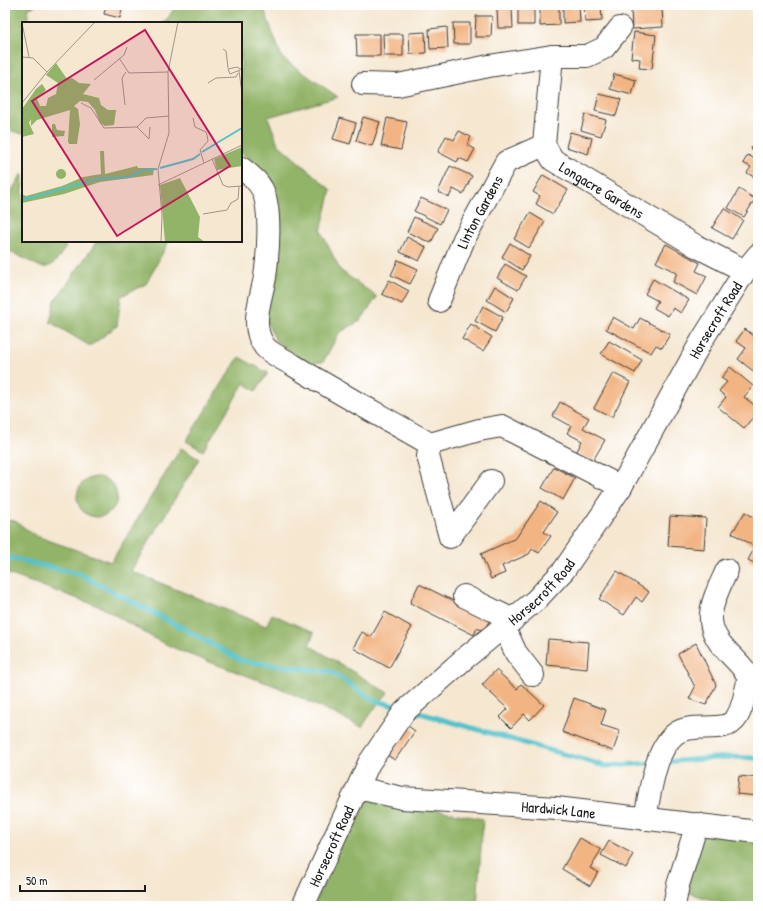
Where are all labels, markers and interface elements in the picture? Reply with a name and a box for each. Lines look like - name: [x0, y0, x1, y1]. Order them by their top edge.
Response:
- inset map: [22, 22, 242, 242]
- street label: Longacre Gardens: [556, 156, 648, 223]
- street label: Linton Gardens: [451, 171, 508, 251]
- street label: Horsecroft Road: [683, 277, 747, 362]
- street label: Horsecroft Road: [503, 554, 579, 630]
- street label: Hardwick Lane: [521, 795, 597, 823]
- street label: Horsecroft Road: [303, 802, 358, 890]
- scale bar: [20, 867, 145, 893]
- text: 50 m: [26, 872, 47, 889]

